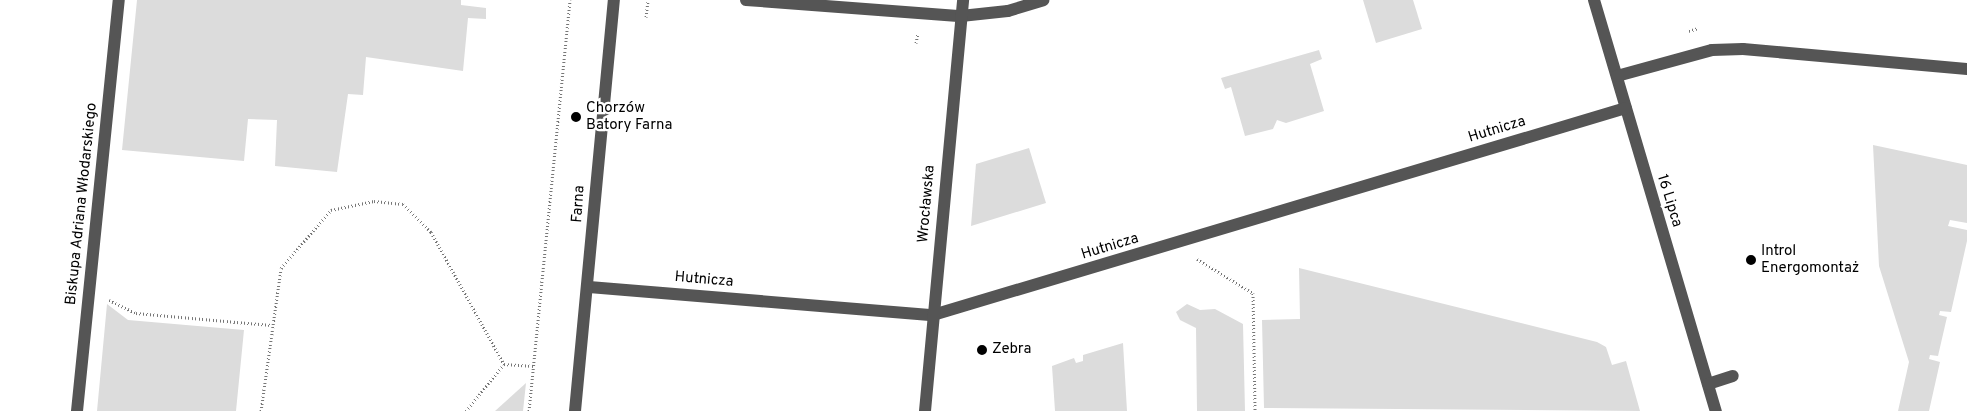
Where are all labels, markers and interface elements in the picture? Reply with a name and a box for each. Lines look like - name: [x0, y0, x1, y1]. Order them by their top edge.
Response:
- place label: Chorzów Batory Farna: [586, 99, 672, 134]
- street label: Biskupa Adriana Włodarskiego: [62, 101, 102, 307]
- marker: Chorzów Batory Farna: [570, 111, 582, 123]
- street label: Hutnicza: [1466, 113, 1528, 147]
- street label: Wrocławska: [915, 164, 939, 244]
- street label: 16 Lipca: [1652, 172, 1686, 230]
- street label: Farna: [569, 185, 589, 223]
- street label: Hutnicza: [1079, 230, 1141, 264]
- place label: Introl Energomontaż: [1761, 242, 1859, 277]
- marker: Introl Energomontaż: [1745, 254, 1757, 266]
- street label: Hutnicza: [674, 268, 734, 292]
- place label: Zebra: [992, 341, 1031, 359]
- marker: Zebra: [976, 344, 988, 356]

